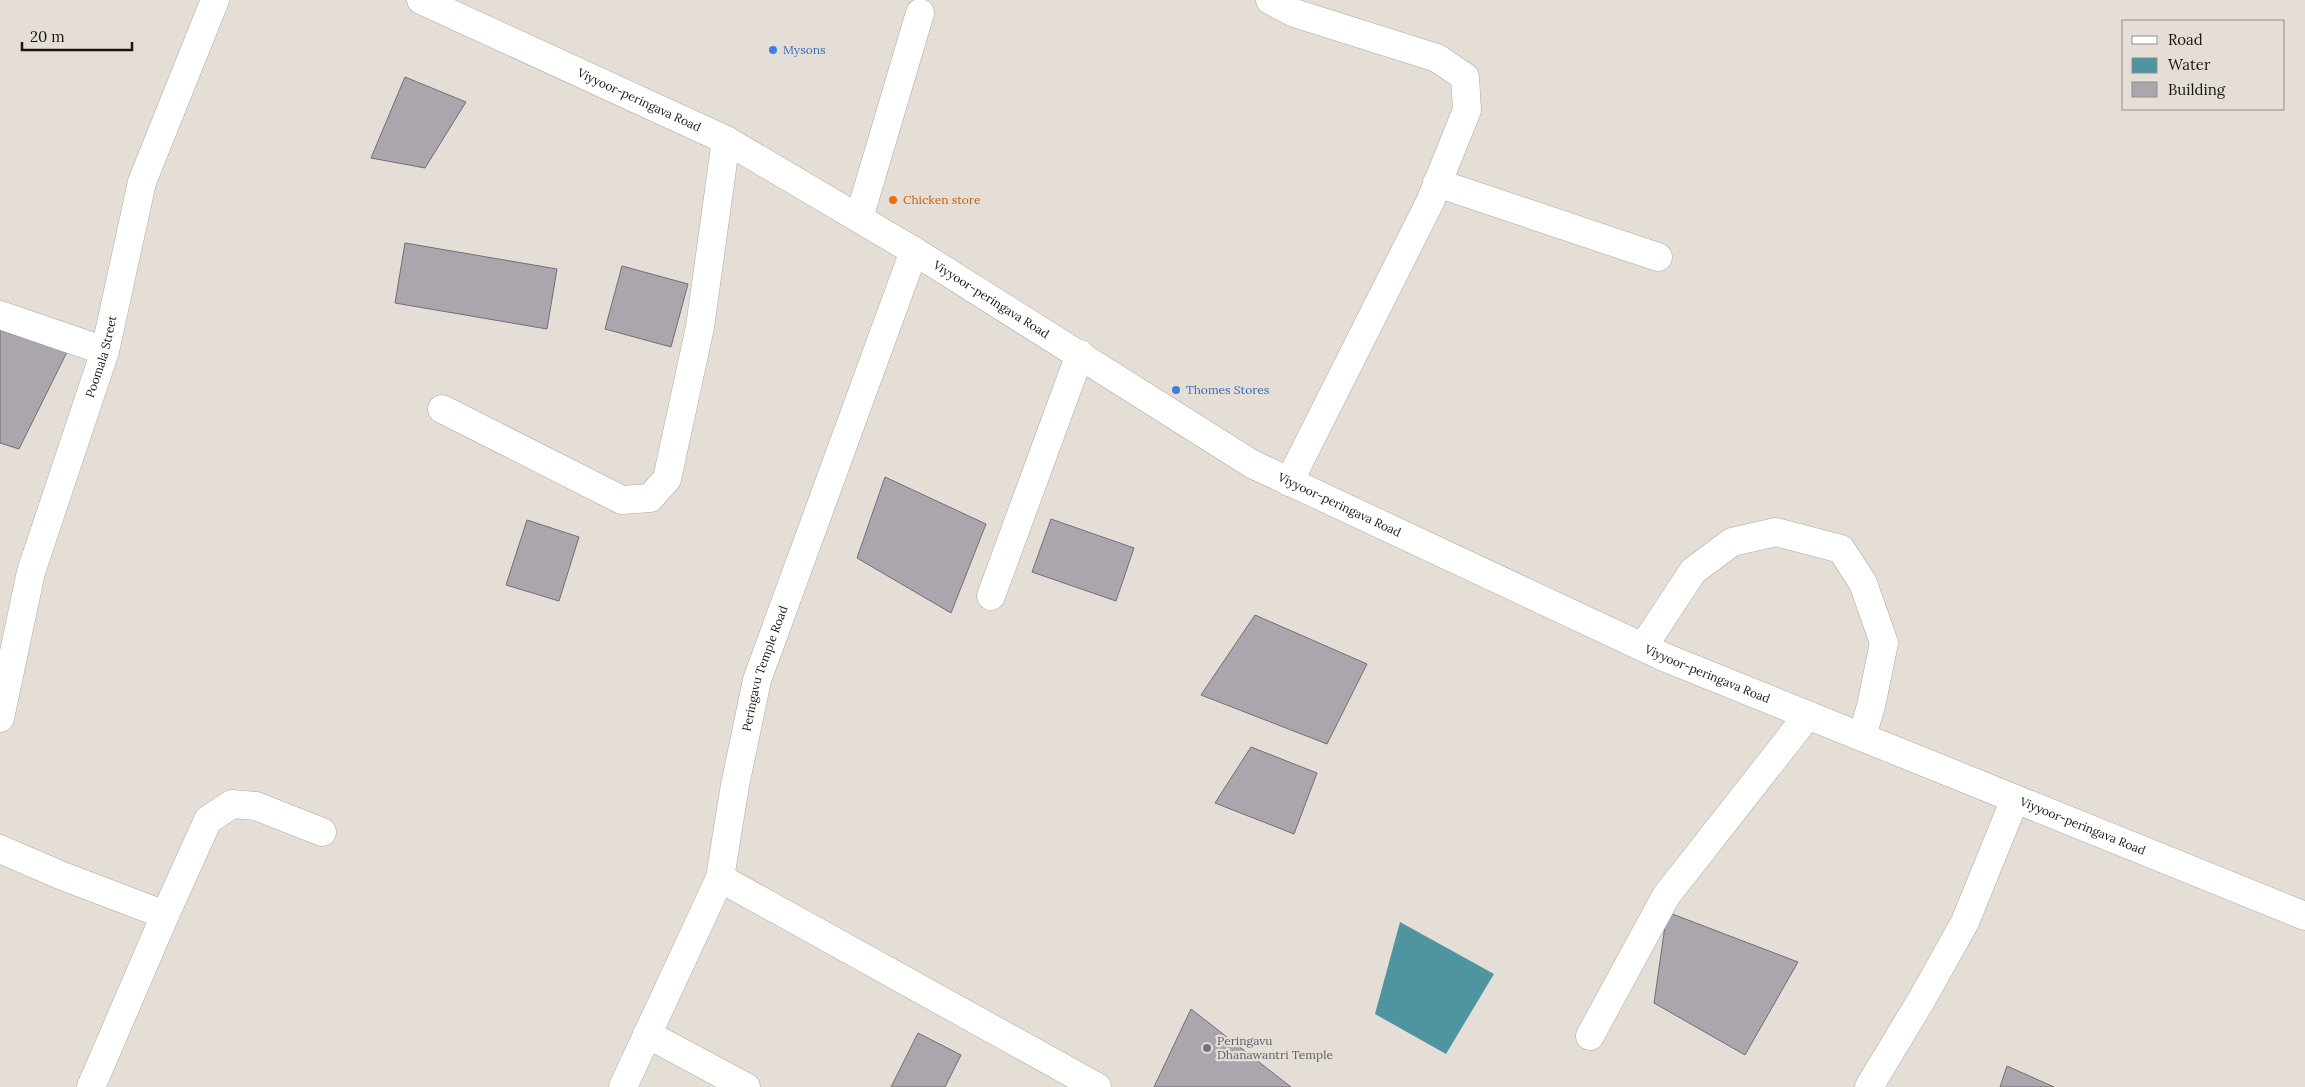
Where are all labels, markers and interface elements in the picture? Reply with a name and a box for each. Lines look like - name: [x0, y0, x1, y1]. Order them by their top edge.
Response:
- scale bar: [22, 20, 132, 52]
- legend: [2122, 20, 2285, 110]
- text: 20 m: [30, 27, 65, 46]
- text: Road: [2168, 30, 2203, 49]
- place label: Mysons: [783, 42, 826, 57]
- marker: Mysons: [767, 44, 779, 56]
- text: Water: [2168, 55, 2211, 74]
- street label: Viyyoor-peringava Road: [574, 64, 703, 134]
- text: Building: [2168, 80, 2226, 99]
- place label: Chicken store: [903, 192, 981, 207]
- marker: Chicken store: [887, 194, 899, 206]
- street label: Viyyoor-peringava Road: [930, 256, 1052, 341]
- street label: Poomala Street: [82, 314, 120, 399]
- place label: Thomes Stores: [1186, 382, 1270, 397]
- marker: Thomes Stores: [1170, 384, 1182, 396]
- street label: Viyyoor-peringava Road: [1275, 469, 1404, 540]
- street label: Peringavu Temple Road: [738, 603, 791, 733]
- street label: Viyyoor-peringava Road: [1642, 641, 1772, 706]
- street label: Viyyoor-peringava Road: [2017, 793, 2148, 858]
- place label: Peringavu Dhanawantri Temple: [1217, 1033, 1333, 1062]
- marker: Peringavu Dhanawantri Temple: [1201, 1042, 1213, 1054]

